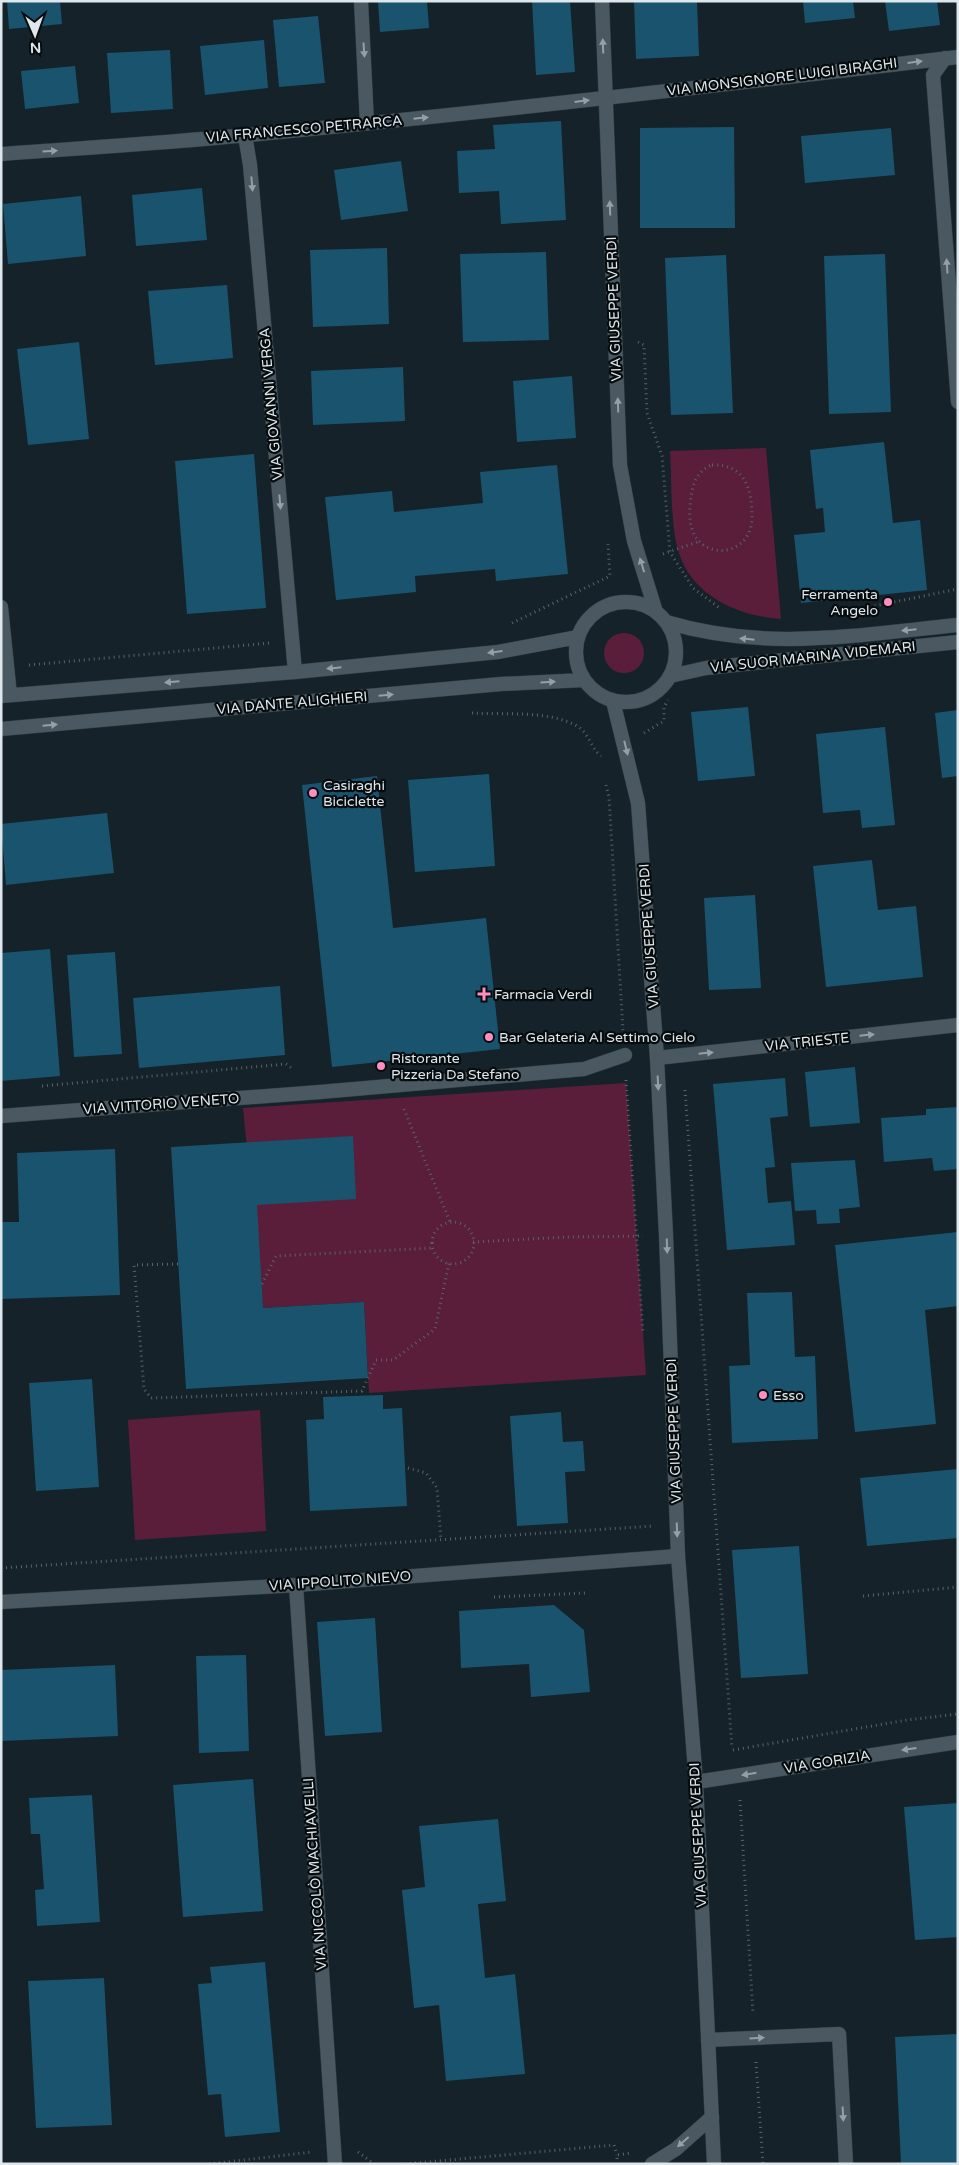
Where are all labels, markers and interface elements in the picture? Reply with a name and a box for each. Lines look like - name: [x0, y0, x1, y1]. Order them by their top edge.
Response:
- north arrow: [10, 10, 60, 60]
- one-way arrow: [599, 38, 607, 54]
- text: N: [30, 39, 41, 56]
- one-way arrow: [360, 42, 368, 58]
- street label: VIA MONSIGNORE LUIGI BIRAGHI: [666, 54, 898, 100]
- one-way arrow: [907, 58, 923, 66]
- one-way arrow: [575, 97, 591, 105]
- street label: VIA FRANCESCO PETRARCA: [205, 112, 403, 146]
- one-way arrow: [413, 114, 429, 122]
- one-way arrow: [42, 146, 58, 154]
- one-way arrow: [248, 176, 256, 192]
- one-way arrow: [606, 200, 614, 216]
- street label: VIA GIUSEPPE VERDI: [603, 236, 625, 382]
- one-way arrow: [943, 258, 951, 274]
- street label: VIA GIOVANNI VERGA: [256, 327, 286, 481]
- one-way arrow: [613, 397, 621, 413]
- one-way arrow: [276, 495, 284, 511]
- one-way arrow: [638, 558, 646, 573]
- place label: Ferramenta Angelo: [801, 586, 878, 619]
- marker: Ferramenta Angelo: [882, 596, 894, 608]
- one-way arrow: [901, 626, 917, 634]
- one-way arrow: [739, 634, 755, 642]
- street label: VIA SUOR MARINA VIDEMARI: [710, 638, 916, 676]
- one-way arrow: [487, 648, 503, 656]
- one-way arrow: [325, 665, 341, 673]
- one-way arrow: [540, 678, 556, 686]
- one-way arrow: [163, 679, 179, 687]
- street label: VIA DANTE ALIGHIERI: [216, 688, 368, 718]
- one-way arrow: [378, 691, 394, 699]
- one-way arrow: [42, 721, 58, 729]
- one-way arrow: [622, 740, 630, 755]
- place label: Casiraghi Biciclette: [323, 777, 385, 810]
- marker: Casiraghi Biciclette: [307, 787, 319, 799]
- street label: VIA GIUSEPPE VERDI: [635, 863, 663, 1009]
- place label: Farmacia Verdi: [494, 986, 592, 1003]
- marker: Farmacia Verdi: [478, 988, 490, 1000]
- place label: Bar Gelateria Al Settimo Cielo: [499, 1029, 695, 1046]
- street label: VIA TRIESTE: [764, 1029, 850, 1055]
- marker: Bar Gelateria Al Settimo Cielo: [483, 1031, 495, 1043]
- one-way arrow: [859, 1031, 875, 1039]
- one-way arrow: [698, 1049, 714, 1057]
- place label: Ristorante Pizzeria Da Stefano: [391, 1050, 519, 1083]
- marker: Ristorante Pizzeria Da Stefano: [375, 1060, 387, 1072]
- one-way arrow: [655, 1076, 663, 1092]
- street label: VIA VITTORIO VENETO: [82, 1090, 240, 1118]
- one-way arrow: [663, 1238, 671, 1254]
- street label: VIA GIUSEPPE VERDI: [663, 1358, 685, 1504]
- place label: Esso: [773, 1387, 804, 1404]
- marker: Esso: [757, 1389, 769, 1401]
- one-way arrow: [674, 1523, 682, 1539]
- street label: VIA IPPOLITO NIEVO: [268, 1568, 412, 1594]
- one-way arrow: [901, 1745, 917, 1753]
- street label: VIA GORIZIA: [783, 1747, 871, 1777]
- street label: VIA GIUSEPPE VERDI: [686, 1762, 710, 1908]
- one-way arrow: [741, 1770, 757, 1778]
- street label: VIA NICCOLÒ MACHIAVELLI: [300, 1777, 330, 1971]
- one-way arrow: [749, 2033, 765, 2041]
- one-way arrow: [839, 2107, 847, 2123]
- one-way arrow: [677, 2137, 690, 2148]

